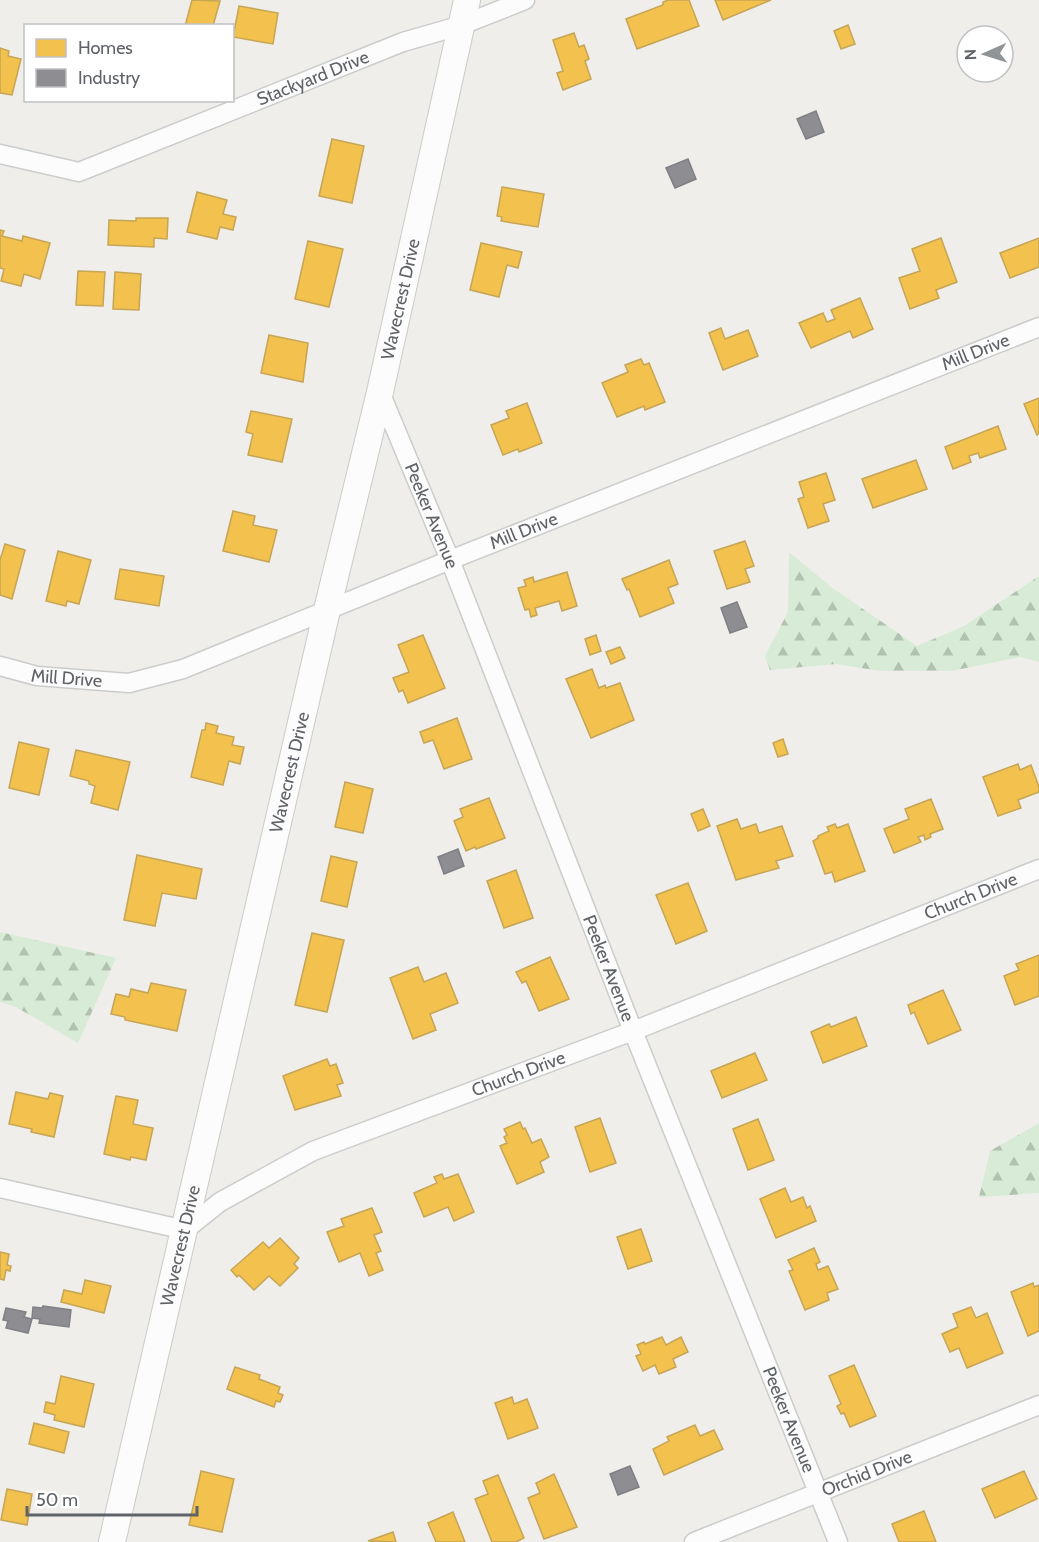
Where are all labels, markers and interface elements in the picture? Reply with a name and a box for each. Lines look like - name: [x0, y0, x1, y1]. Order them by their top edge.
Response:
- legend: [24, 24, 234, 102]
- north arrow: [955, 24, 1015, 84]
- text: Homes: [78, 37, 133, 59]
- street label: Stackyard Drive: [254, 46, 372, 111]
- text: N: [961, 49, 980, 61]
- text: Industry: [78, 67, 140, 89]
- street label: Wavecrest Drive: [377, 236, 425, 362]
- street label: Mill Drive: [938, 329, 1013, 375]
- street label: Peeker Avenue: [400, 460, 463, 572]
- street label: Mill Drive: [487, 508, 561, 554]
- street label: Mill Drive: [30, 665, 103, 692]
- street label: Wavecrest Drive: [265, 710, 314, 835]
- street label: Church Drive: [921, 868, 1020, 925]
- street label: Peeker Avenue: [578, 912, 639, 1025]
- street label: Church Drive: [469, 1046, 568, 1102]
- street label: Wavecrest Drive: [156, 1183, 205, 1308]
- street label: Peeker Avenue: [758, 1363, 820, 1476]
- street label: Orchid Drive: [818, 1446, 915, 1501]
- scale bar: [27, 1479, 196, 1517]
- text: 50 m: [36, 1489, 78, 1511]

